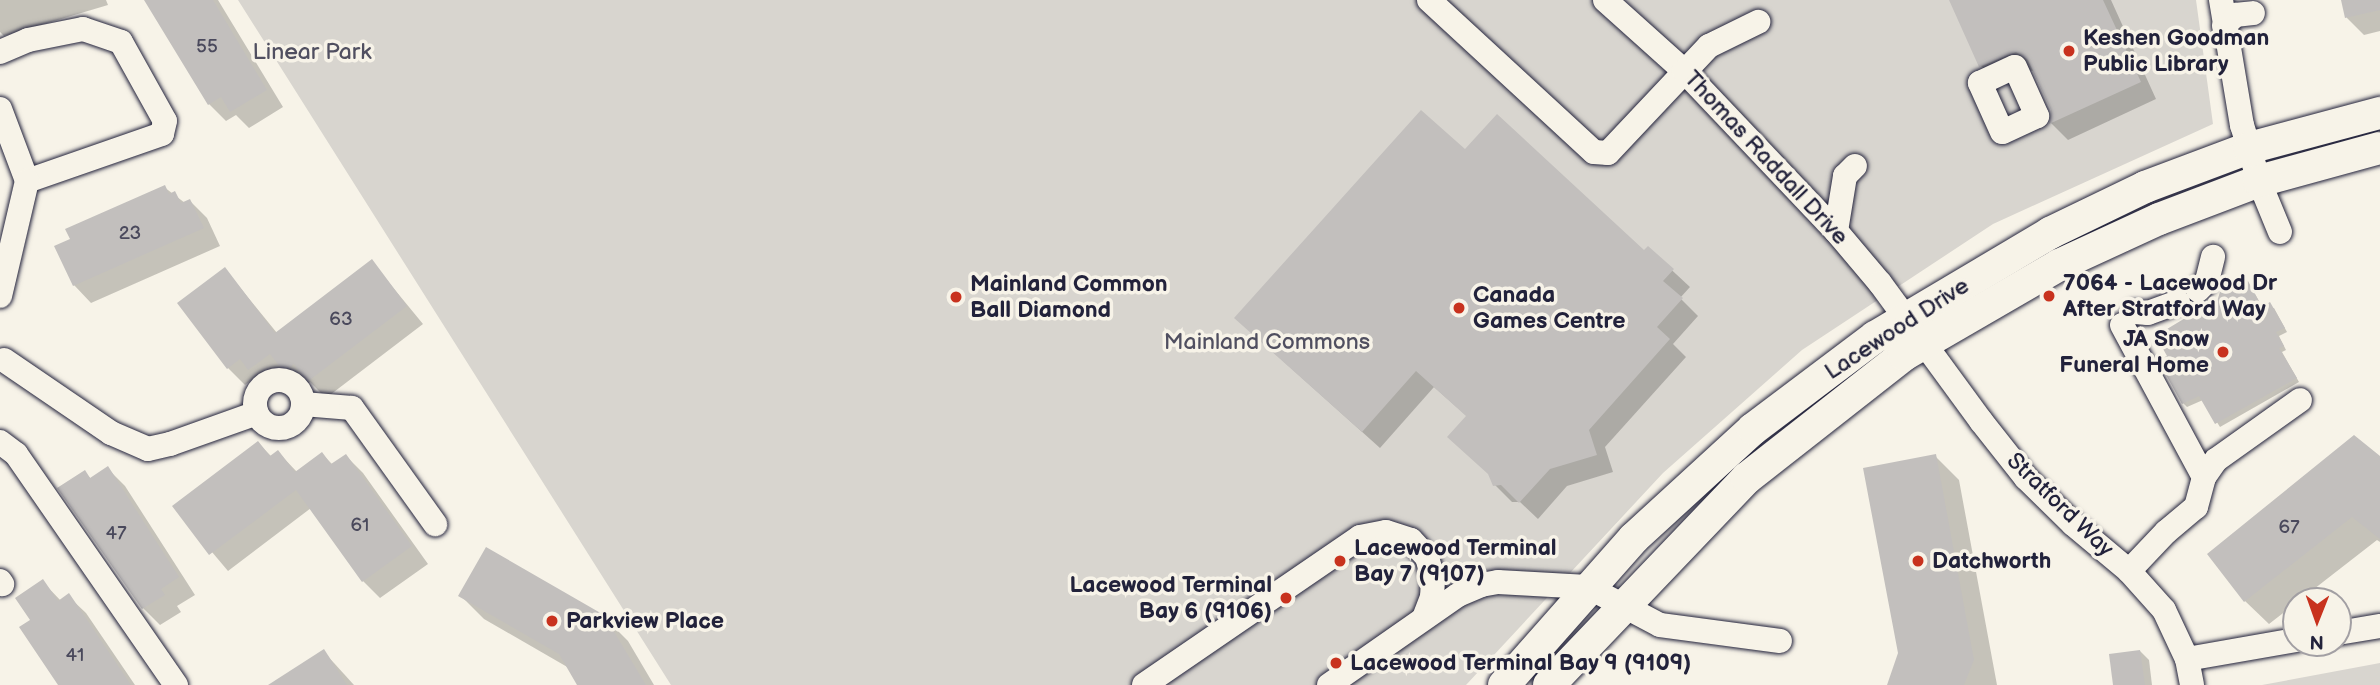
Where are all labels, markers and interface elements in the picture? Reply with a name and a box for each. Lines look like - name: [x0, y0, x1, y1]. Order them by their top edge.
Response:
- place label: Keshen Goodman Public Library: [2083, 24, 2269, 78]
- house number: 55: [196, 36, 218, 58]
- park label: Linear Park: [253, 38, 371, 66]
- marker: Keshen Goodman Public Library: [2061, 43, 2077, 59]
- street label: Thomas Raddall Drive: [1678, 65, 1854, 251]
- house number: 23: [119, 223, 141, 245]
- place label: 7064 - Lacewood Dr After Stratford Way: [2063, 269, 2277, 323]
- place label: Mainland Common Ball Diamond: [970, 270, 1168, 324]
- street label: Lacewood Drive: [1820, 272, 1974, 386]
- place label: Canada Games Centre: [1473, 281, 1625, 335]
- marker: 7064 - Lacewood Dr After Stratford Way: [2041, 288, 2057, 304]
- marker: Mainland Common Ball Diamond: [948, 289, 964, 305]
- marker: Canada Games Centre: [1451, 300, 1467, 316]
- house number: 63: [329, 309, 353, 331]
- place label: JA Snow Funeral Home: [2059, 325, 2209, 379]
- park label: Mainland Commons: [1164, 328, 1370, 356]
- marker: JA Snow Funeral Home: [2215, 344, 2231, 360]
- street label: Stratford Way: [2001, 447, 2119, 563]
- house number: 61: [351, 515, 369, 537]
- house number: 67: [2279, 517, 2299, 539]
- house number: 47: [106, 523, 126, 545]
- place label: Lacewood Terminal Bay 7 (9107): [1354, 534, 1557, 588]
- place label: Datchworth: [1932, 547, 2051, 575]
- marker: Lacewood Terminal Bay 7 (9107): [1332, 553, 1348, 569]
- marker: Datchworth: [1910, 553, 1926, 569]
- place label: Lacewood Terminal Bay 6 (9106): [1069, 571, 1272, 625]
- north arrow: [2282, 587, 2352, 657]
- marker: Lacewood Terminal Bay 6 (9106): [1278, 590, 1294, 606]
- place label: Parkview Place: [566, 607, 724, 635]
- marker: Parkview Place: [544, 613, 560, 629]
- text: N: [2309, 630, 2324, 653]
- house number: 41: [66, 645, 84, 667]
- place label: Lacewood Terminal Bay 9 (9109): [1350, 649, 1692, 677]
- marker: Lacewood Terminal Bay 9 (9109): [1328, 655, 1344, 671]

